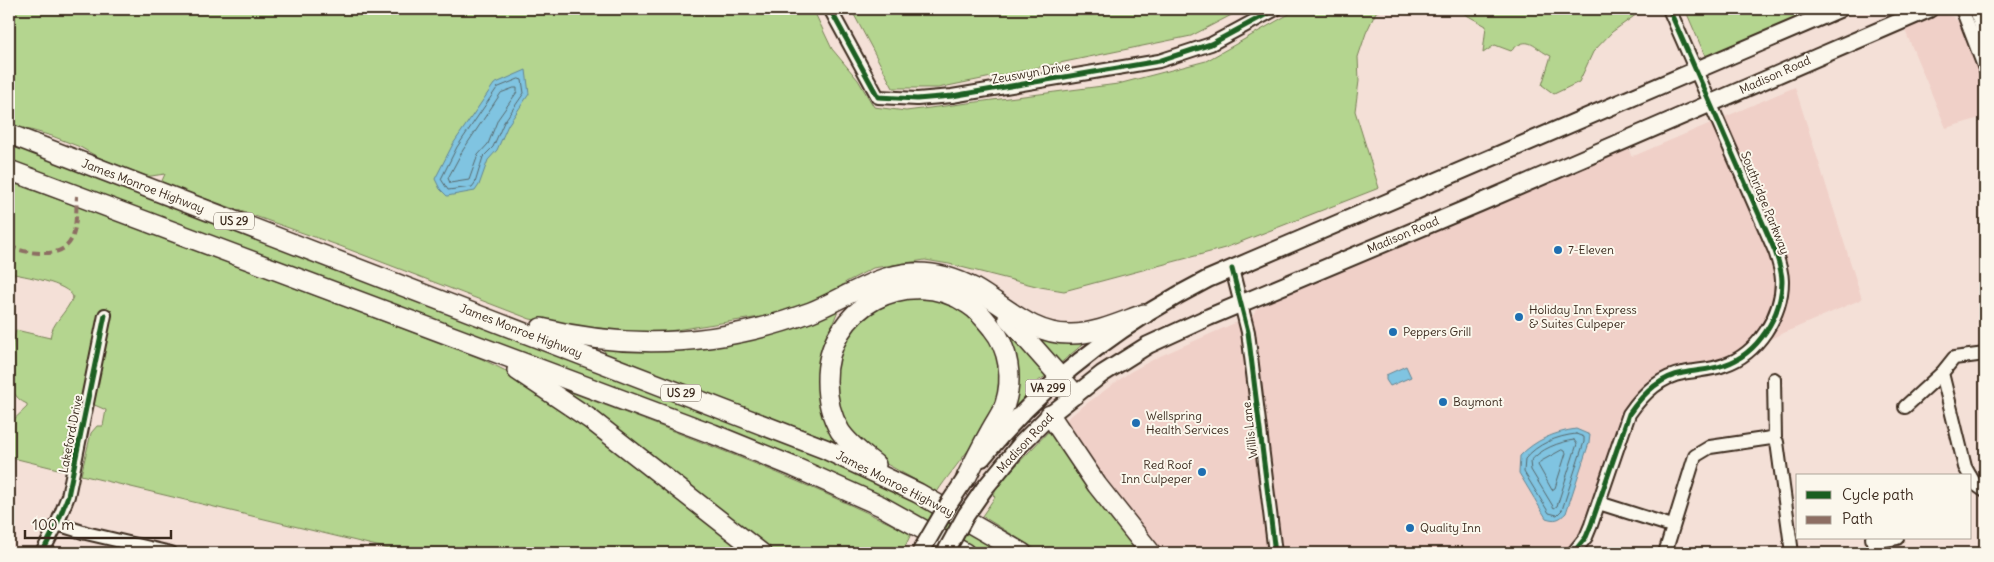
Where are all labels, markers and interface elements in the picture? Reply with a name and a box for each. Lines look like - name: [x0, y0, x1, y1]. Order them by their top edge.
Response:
- street label: Madison Road: [1737, 52, 1813, 97]
- street label: Zeuswyn Drive: [990, 58, 1071, 87]
- street label: Southridge Parkway: [1738, 149, 1793, 257]
- street label: James Monroe Highway: [80, 155, 207, 216]
- road number: US 29: [214, 212, 254, 230]
- street label: Madison Road: [1365, 213, 1441, 256]
- place label: 7-Eleven: [1568, 242, 1614, 257]
- marker: 7-Eleven: [1552, 244, 1564, 256]
- street label: James Monroe Highway: [458, 300, 585, 361]
- place label: Holiday Inn Express & Suites Culpeper: [1529, 302, 1637, 331]
- marker: Holiday Inn Express & Suites Culpeper: [1513, 311, 1525, 323]
- place label: Peppers Grill: [1403, 324, 1471, 339]
- marker: Peppers Grill: [1387, 326, 1399, 338]
- road number: VA 299: [1026, 379, 1070, 396]
- road number: US 29: [661, 384, 701, 402]
- street label: Lakeford Drive: [56, 394, 85, 474]
- place label: Baymont: [1453, 394, 1503, 409]
- marker: Baymont: [1437, 396, 1449, 408]
- street label: Willis Lane: [1239, 401, 1260, 459]
- place label: Wellspring Health Services: [1146, 408, 1229, 437]
- street label: Madison Road: [993, 410, 1056, 476]
- marker: Wellspring Health Services: [1130, 417, 1142, 429]
- street label: James Monroe Highway: [834, 447, 957, 520]
- place label: Red Roof Inn Culpeper: [1121, 457, 1193, 486]
- marker: Red Roof Inn Culpeper: [1196, 466, 1208, 478]
- legend: [1796, 474, 1972, 540]
- text: Cycle path: [1842, 485, 1914, 504]
- scale bar: [25, 507, 171, 539]
- text: Path: [1842, 509, 1873, 528]
- text: 100 m: [32, 515, 74, 534]
- place label: Quality Inn: [1420, 520, 1481, 535]
- marker: Quality Inn: [1404, 522, 1416, 534]

